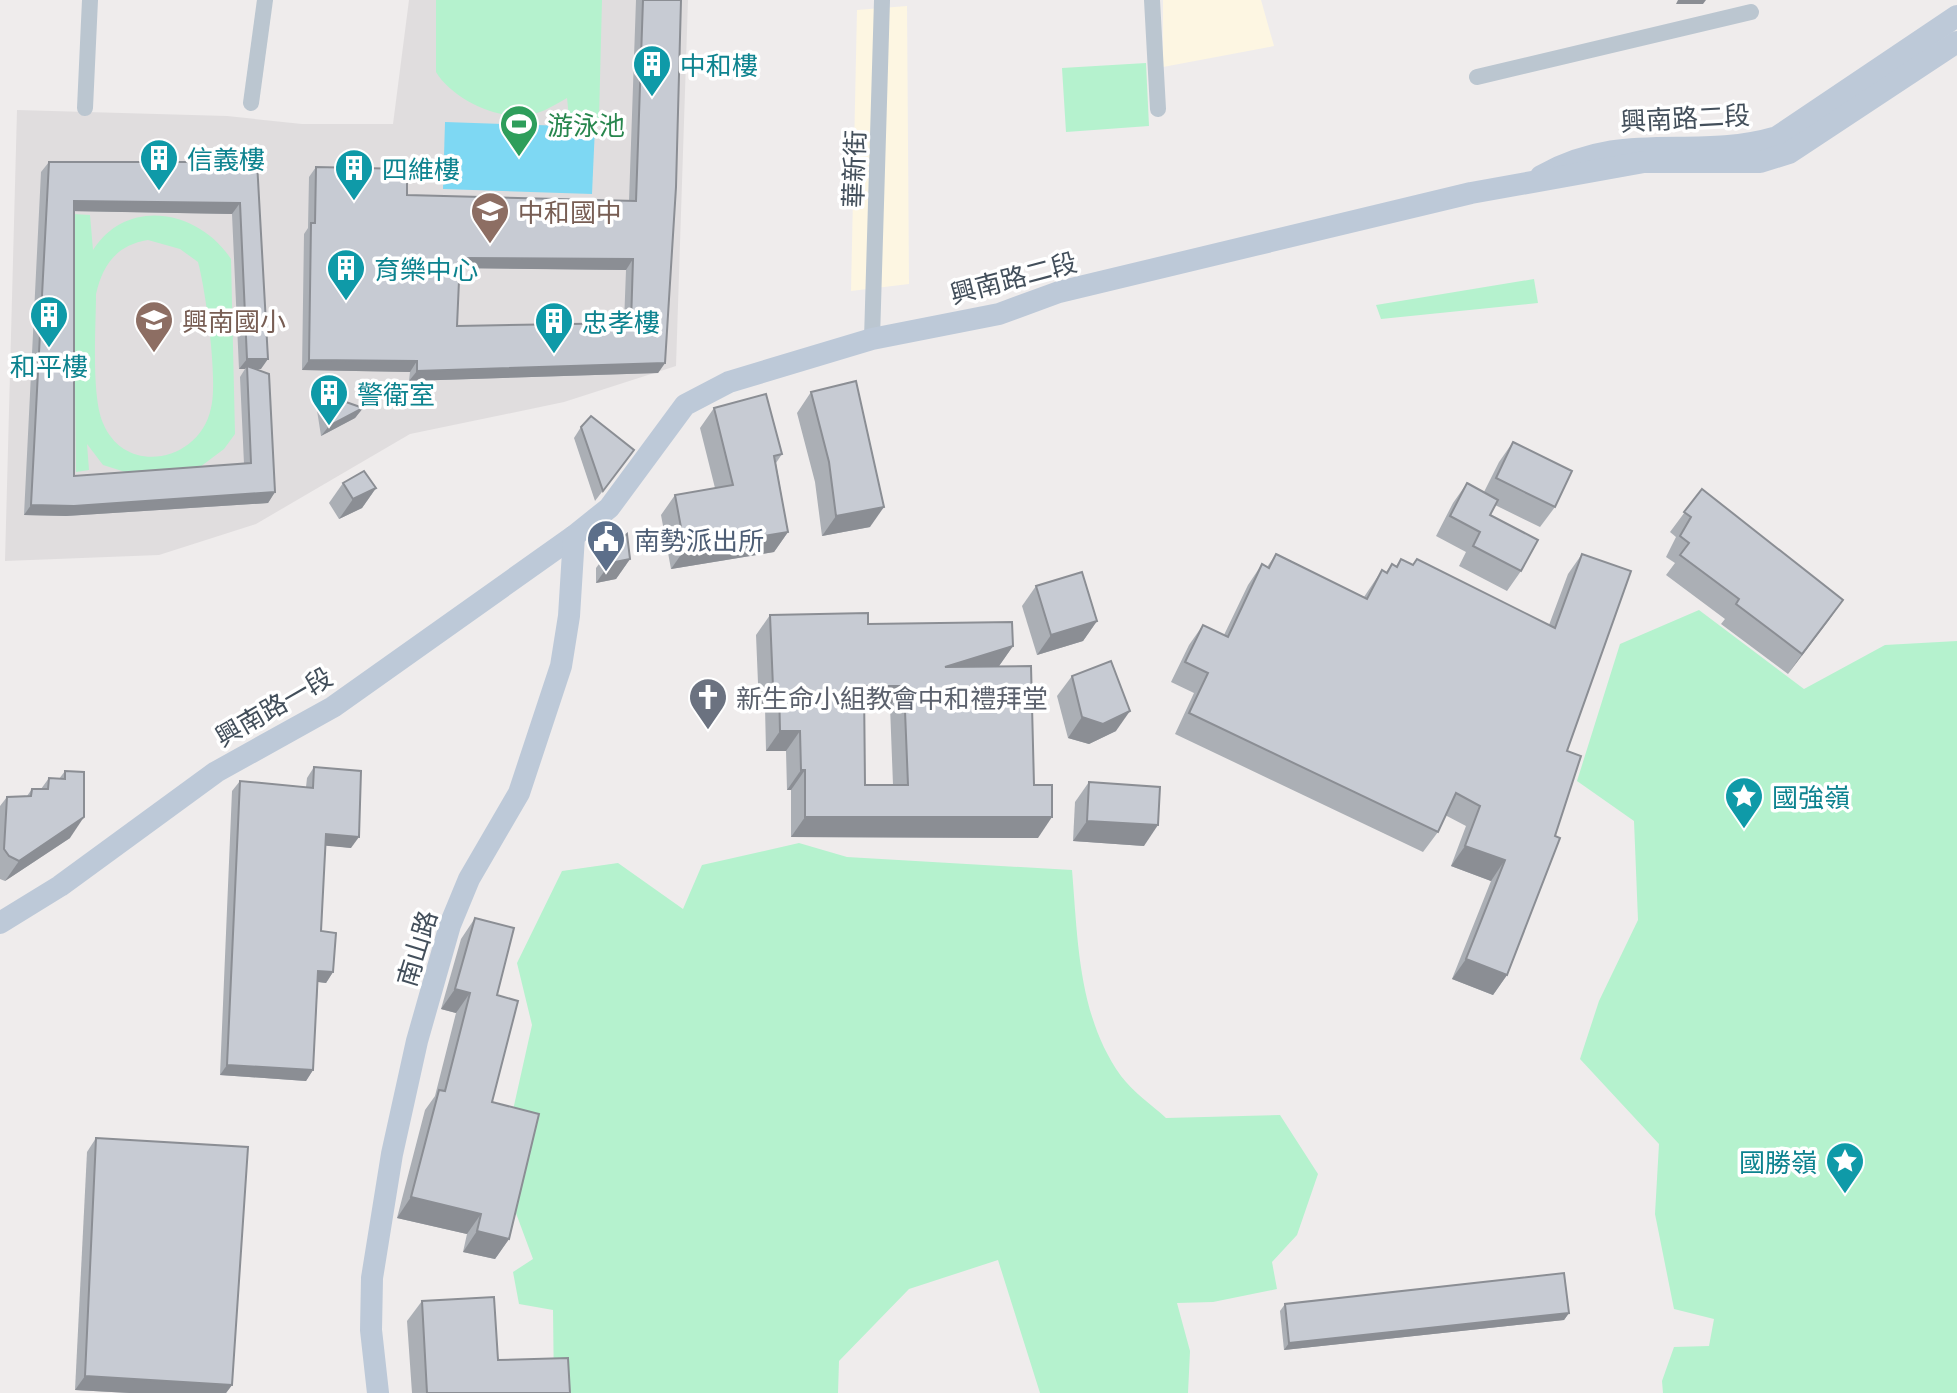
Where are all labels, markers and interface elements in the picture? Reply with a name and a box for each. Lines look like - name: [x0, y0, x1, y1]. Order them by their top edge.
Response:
- building icon: 中和樓: [631, 43, 673, 98]
- place label: 中和樓: [680, 49, 758, 80]
- street label: 興南路二段: [1619, 98, 1751, 136]
- sports icon: 游泳池: [498, 103, 540, 158]
- place label: 游泳池: [547, 109, 625, 140]
- street label: 華新街: [836, 129, 870, 209]
- building icon: 信義樓: [138, 137, 180, 192]
- place label: 信義樓: [187, 143, 265, 174]
- building icon: 四維樓: [333, 147, 375, 202]
- place label: 四維樓: [382, 153, 460, 184]
- school or university icon: 中和國中: [469, 190, 511, 245]
- place label: 中和國中: [518, 196, 622, 227]
- street label: 興南路二段: [946, 245, 1080, 309]
- building icon: 育樂中心: [325, 247, 367, 302]
- place label: 育樂中心: [374, 253, 478, 284]
- building icon: 和平樓: [28, 294, 70, 349]
- school or university icon: 興南國小: [133, 299, 175, 354]
- building icon: 忠孝樓: [533, 300, 575, 355]
- place label: 興南國小: [182, 305, 286, 336]
- place label: 忠孝樓: [582, 306, 660, 337]
- place label: 和平樓: [10, 350, 88, 381]
- building icon: 警衛室: [308, 372, 350, 427]
- place label: 警衛室: [357, 378, 435, 409]
- public building icon: 南勢派出所: [585, 518, 627, 573]
- place label: 南勢派出所: [634, 524, 764, 555]
- street label: 興南路一段: [209, 660, 337, 752]
- church icon: 新生命小組教會中和禮拜堂: [687, 676, 729, 731]
- place label: 新生命小組教會中和禮拜堂: [736, 682, 1048, 713]
- place icon: 國強嶺: [1723, 775, 1765, 830]
- place label: 國強嶺: [1772, 781, 1850, 812]
- street label: 南山路: [390, 906, 442, 990]
- place icon: 國勝嶺: [1824, 1140, 1866, 1195]
- place label: 國勝嶺: [1739, 1146, 1817, 1177]

